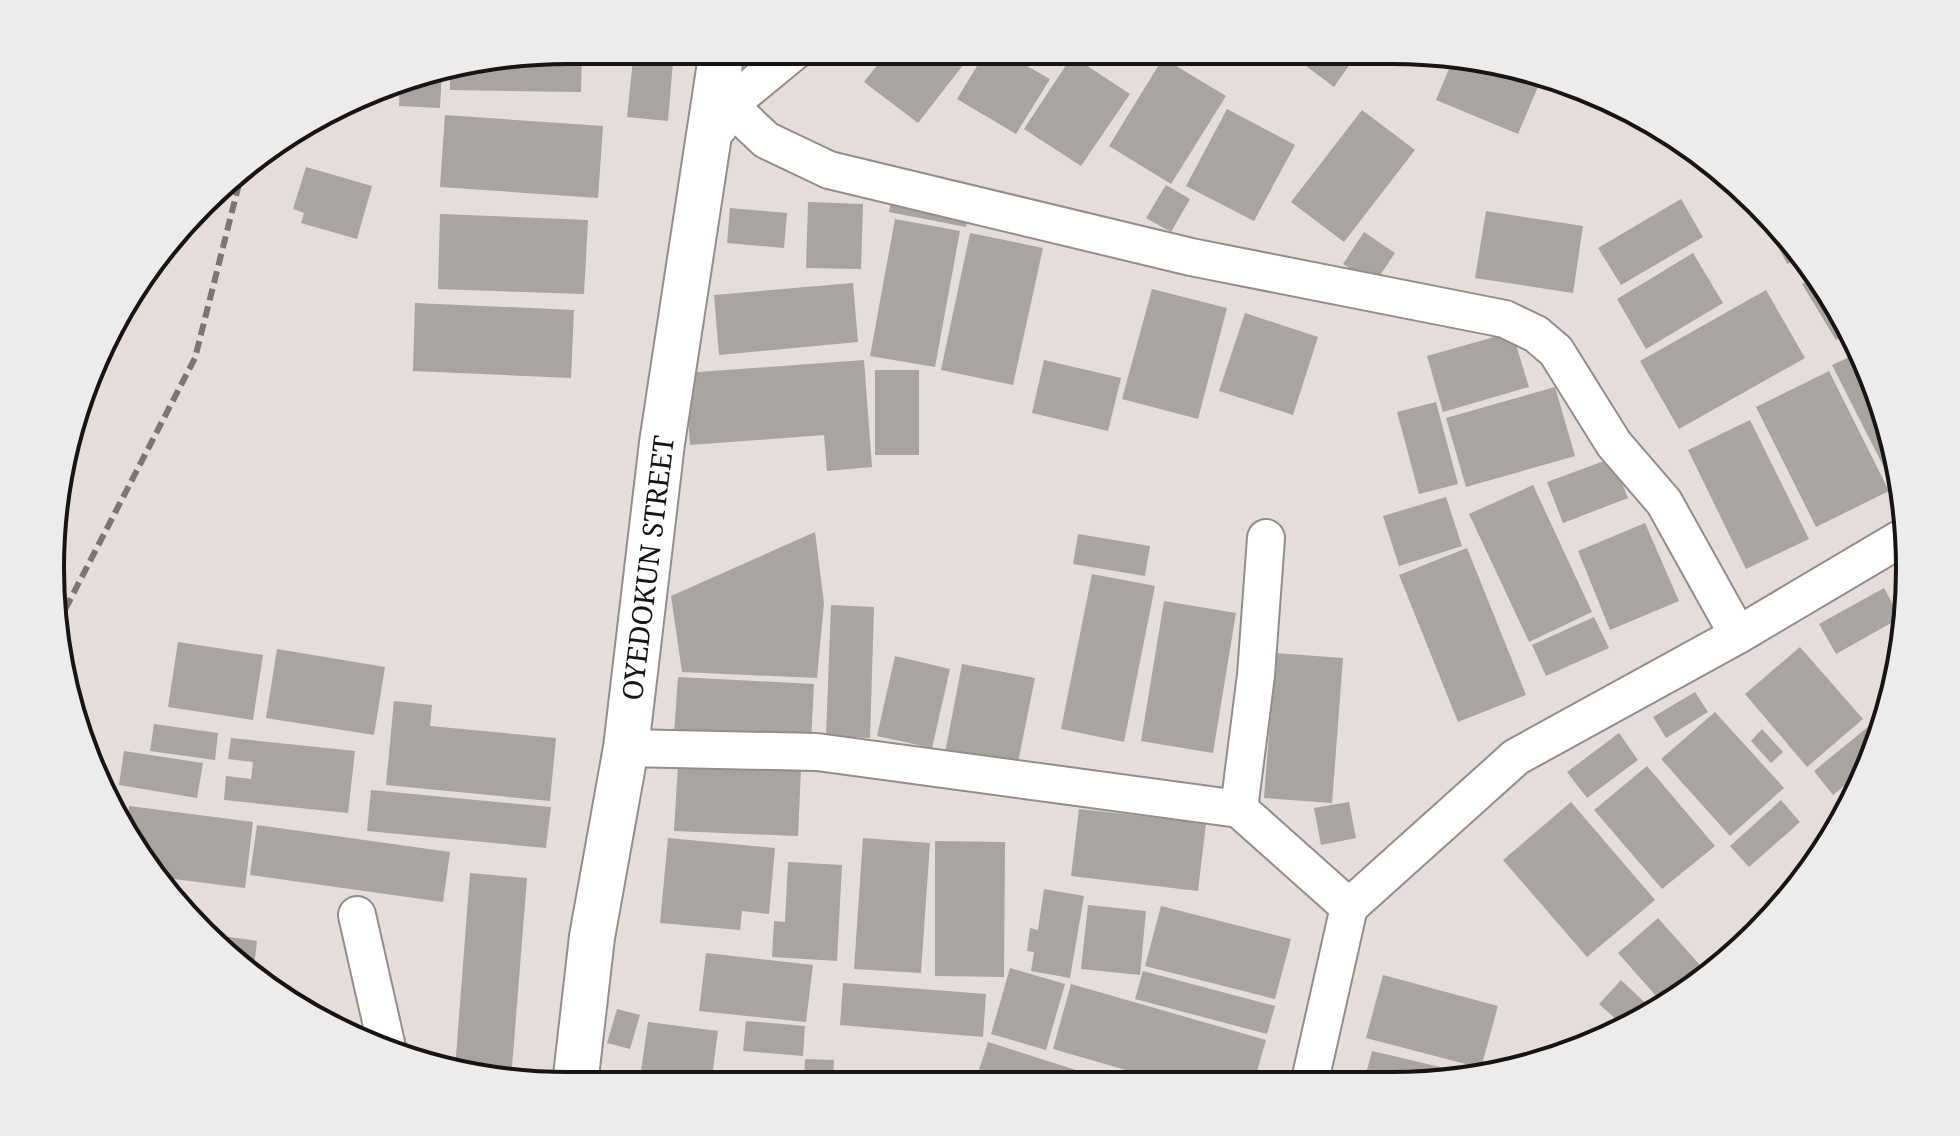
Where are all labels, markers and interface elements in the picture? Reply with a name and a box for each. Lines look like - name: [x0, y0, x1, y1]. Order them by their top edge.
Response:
- street label: OYEDOKUN STREET: [612, 433, 682, 702]

